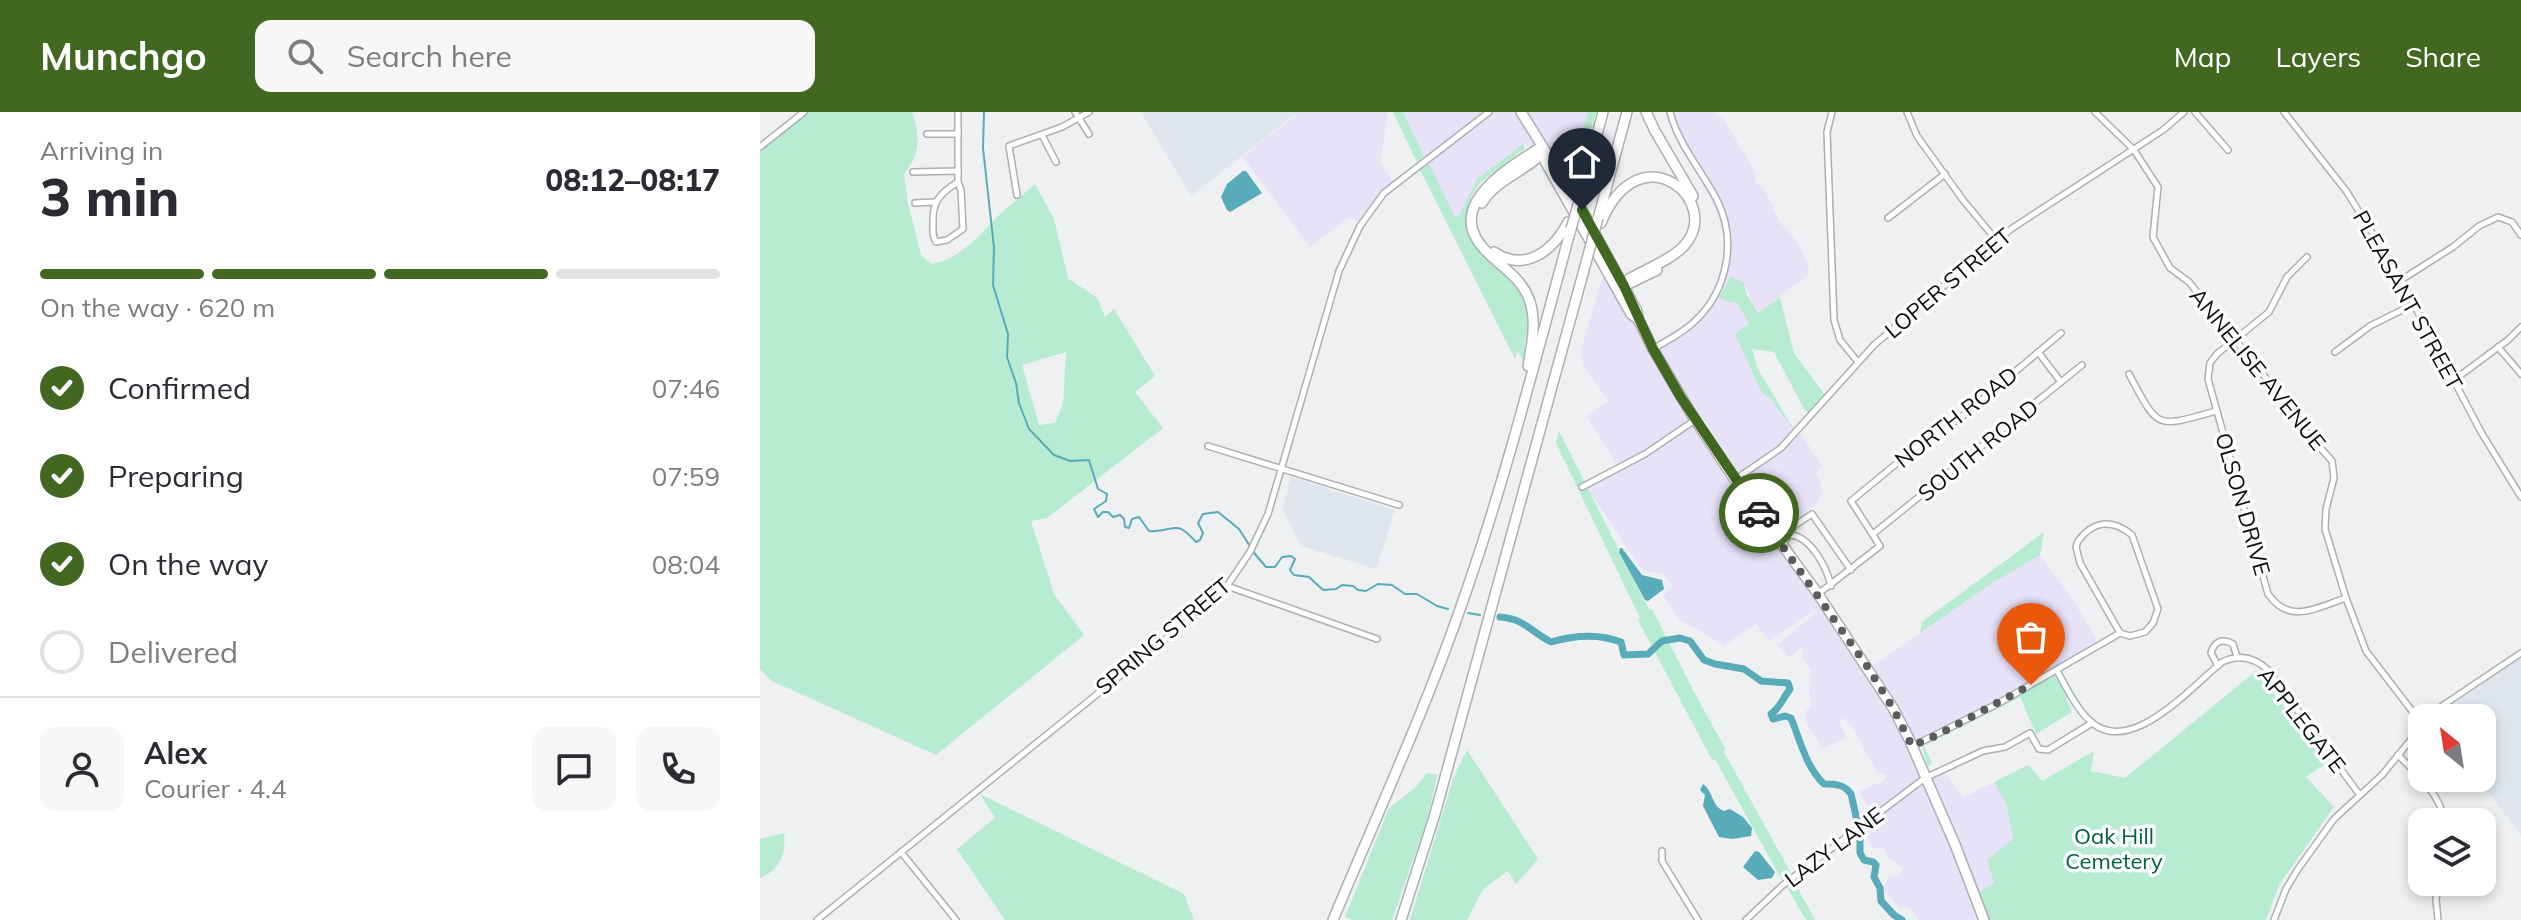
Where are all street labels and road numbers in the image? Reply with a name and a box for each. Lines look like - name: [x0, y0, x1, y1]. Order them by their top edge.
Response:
- street label: PLEASANT STREET: [2347, 205, 2469, 395]
- street label: LOPER STREET: [1879, 222, 2017, 344]
- street label: ANNELISE AVENUE: [2184, 282, 2332, 456]
- street label: NORTH ROAD: [1889, 360, 2023, 474]
- street label: SOUTH ROAD: [1912, 393, 2044, 507]
- street label: OLSON DRIVE: [2209, 429, 2277, 579]
- street label: SPRING STREET: [1090, 571, 1236, 701]
- street label: APPLEGATE: [2252, 662, 2352, 778]
- street label: LAZY LANE: [1779, 801, 1889, 893]

